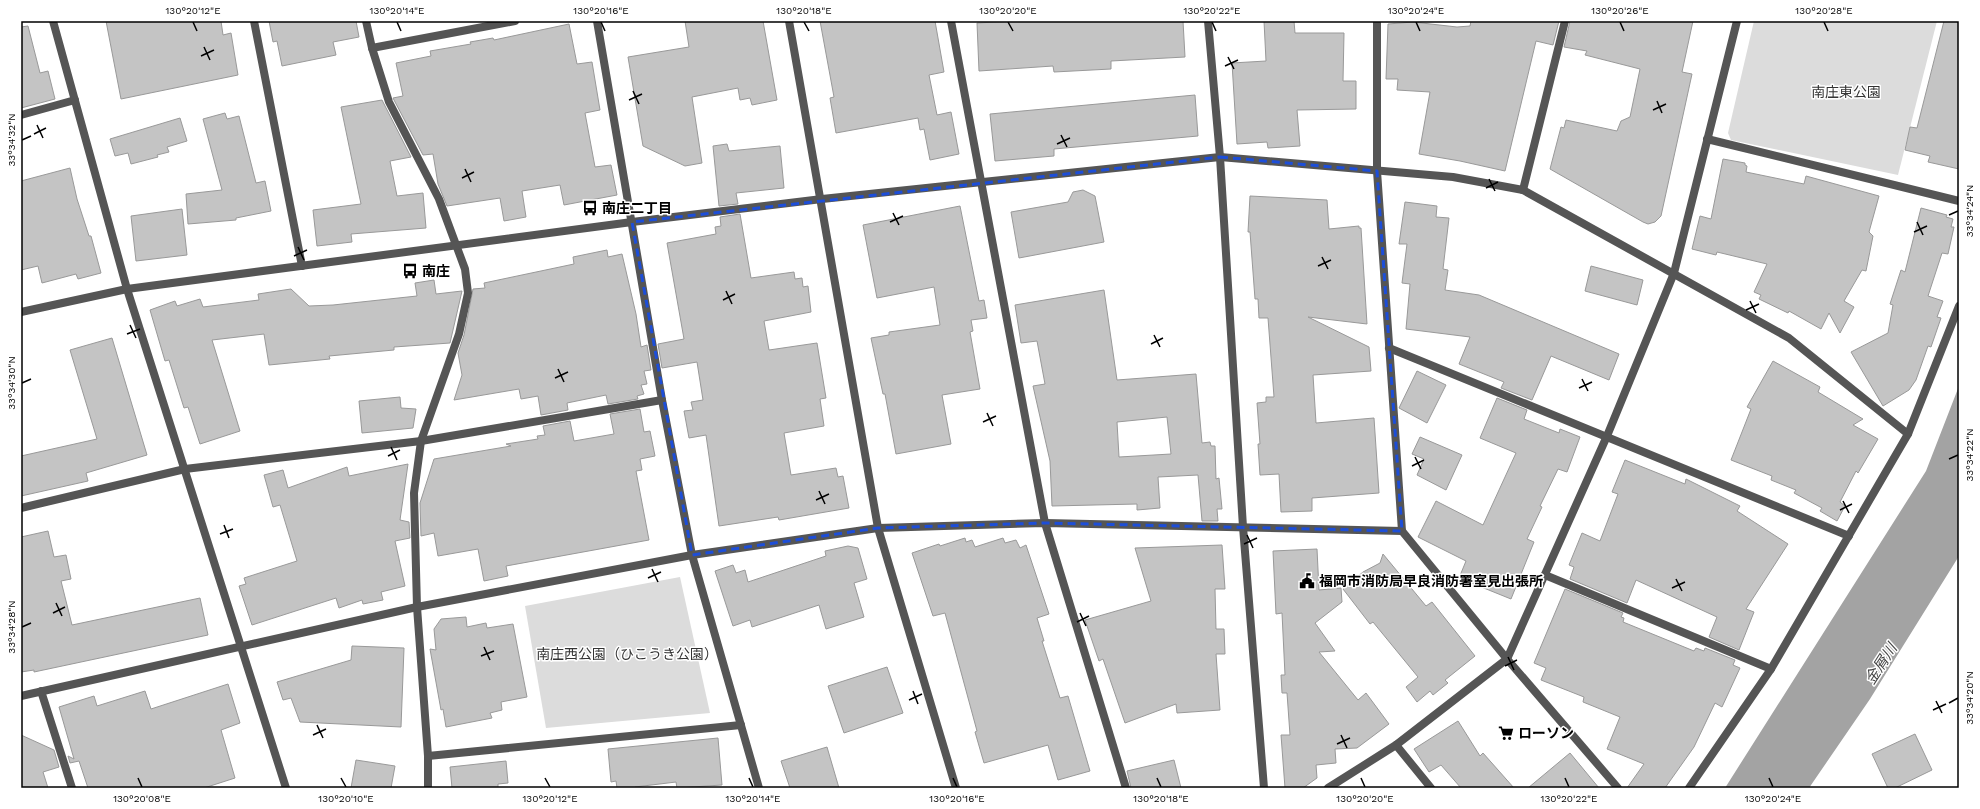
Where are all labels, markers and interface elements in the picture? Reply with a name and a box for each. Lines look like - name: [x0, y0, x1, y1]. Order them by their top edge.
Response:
- text: 130°20'12"E: [165, 5, 221, 16]
- text: 130°20'14"E: [370, 5, 424, 16]
- text: 130°20'16"E: [573, 5, 629, 16]
- text: 130°20'18"E: [776, 5, 832, 16]
- text: 130°20'20"E: [979, 5, 1037, 16]
- text: 130°20'22"E: [1183, 5, 1241, 16]
- text: 130°20'24"E: [1388, 5, 1444, 16]
- text: 130°20'26"E: [1591, 5, 1649, 16]
- text: 130°20'28"E: [1795, 5, 1853, 16]
- park label: 南庄東公園: [1811, 84, 1881, 100]
- text: 33°34'32"N: [6, 113, 17, 167]
- text: 33°34'24"N: [1964, 185, 1975, 237]
- bus stop icon: 南庄二丁目: [581, 199, 599, 217]
- place label: 南庄二丁目: [602, 200, 672, 216]
- bus stop icon: 南庄: [401, 262, 419, 280]
- place label: 南庄: [422, 263, 450, 279]
- text: 33°34'30"N: [6, 356, 17, 410]
- text: 33°34'22"N: [1964, 428, 1975, 482]
- public building icon: 福岡市消防局早良消防署室見出張所: [1298, 572, 1316, 590]
- place label: 福岡市消防局早良消防署室見出張所: [1319, 573, 1543, 589]
- text: 33°34'28"N: [6, 600, 17, 654]
- water label: 金屑川: [1861, 639, 1902, 688]
- park label: 南庄西公園（ひこうき公園）: [536, 646, 718, 662]
- text: 33°34'20"N: [1964, 671, 1975, 725]
- supermarket icon: ローソン: [1497, 724, 1515, 742]
- place label: ローソン: [1518, 725, 1574, 741]
- text: 130°20'08"E: [113, 793, 171, 804]
- text: 130°20'10"E: [318, 793, 374, 804]
- text: 130°20'12"E: [522, 793, 578, 804]
- text: 130°20'14"E: [726, 793, 780, 804]
- text: 130°20'16"E: [929, 793, 985, 804]
- text: 130°20'18"E: [1133, 793, 1189, 804]
- text: 130°20'20"E: [1336, 793, 1394, 804]
- text: 130°20'22"E: [1540, 793, 1598, 804]
- text: 130°20'24"E: [1745, 793, 1801, 804]

